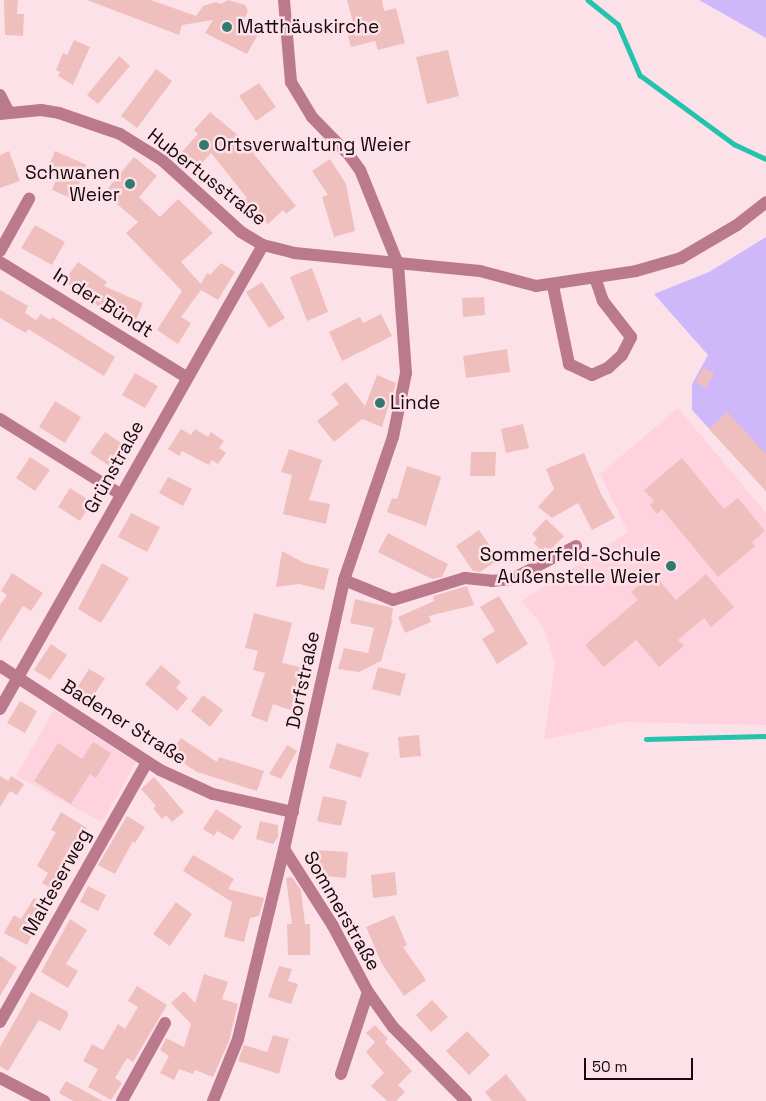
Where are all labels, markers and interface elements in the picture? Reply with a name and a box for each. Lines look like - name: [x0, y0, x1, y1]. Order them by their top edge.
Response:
- place label: Matthäuskirche: [237, 16, 379, 38]
- marker: Matthäuskirche: [221, 21, 233, 33]
- street label: Hubertusstraße: [143, 124, 271, 230]
- place label: Ortsverwaltung Weier: [214, 134, 411, 156]
- marker: Ortsverwaltung Weier: [198, 139, 210, 151]
- place label: Schwanen Weier: [25, 162, 120, 206]
- marker: Schwanen Weier: [124, 178, 136, 190]
- street label: In der Bündt: [49, 263, 157, 343]
- place label: Linde: [390, 392, 440, 414]
- marker: Linde: [374, 397, 386, 409]
- street label: Grünstraße: [79, 417, 149, 517]
- place label: Sommerfeld-Schule Außenstelle Weier: [480, 544, 661, 588]
- marker: Sommerfeld-Schule Außenstelle Weier: [665, 560, 677, 572]
- street label: Dorfstraße: [282, 629, 324, 731]
- street label: Badener Straße: [57, 674, 191, 770]
- street label: Malteserweg: [18, 825, 96, 939]
- street label: Sommerstraße: [299, 847, 385, 975]
- scale bar: [586, 1048, 695, 1080]
- text: 50 m: [592, 1057, 627, 1076]

